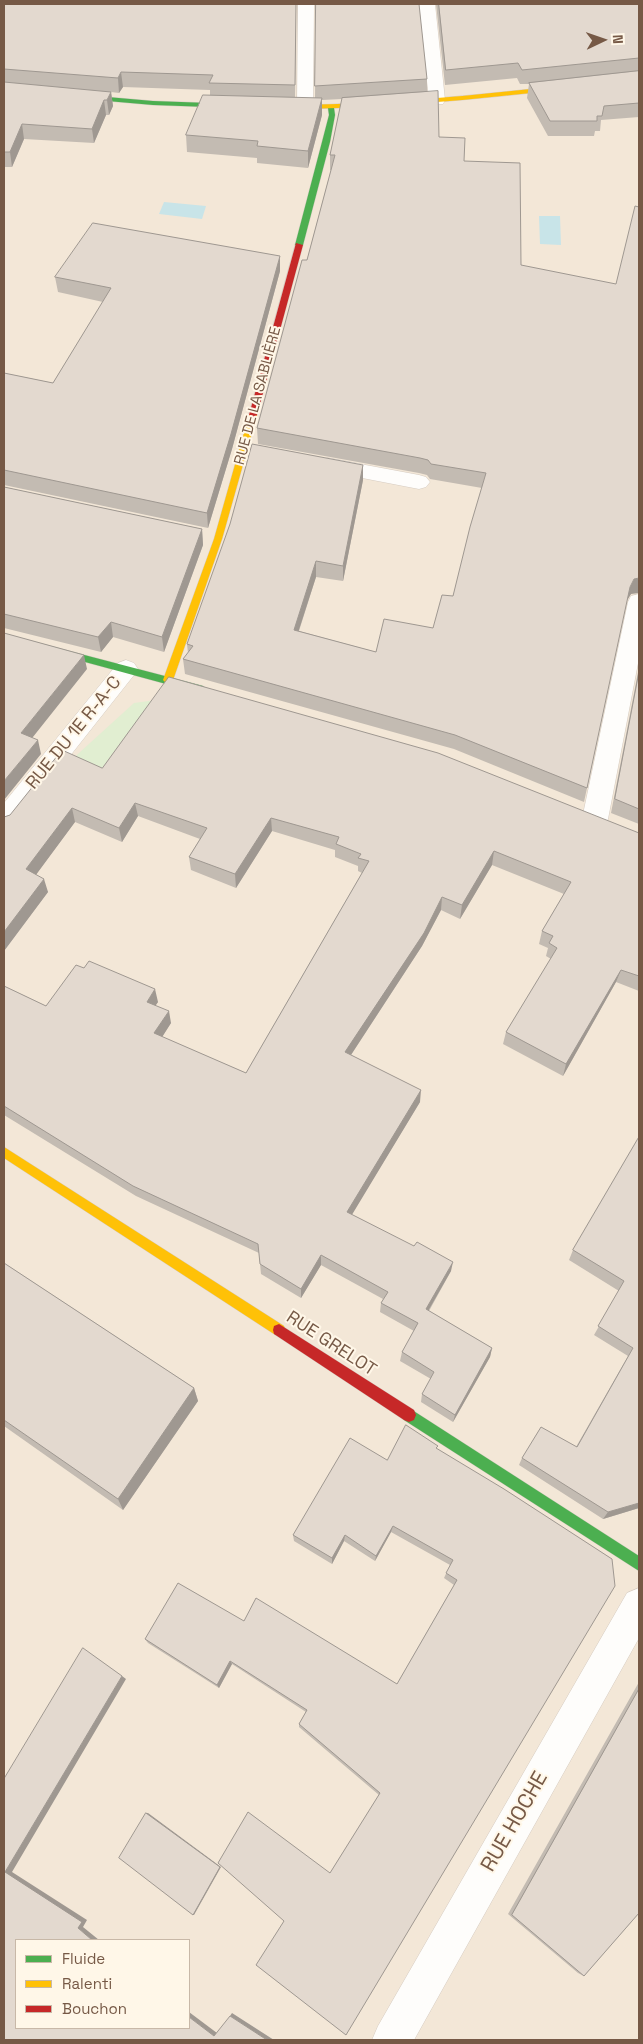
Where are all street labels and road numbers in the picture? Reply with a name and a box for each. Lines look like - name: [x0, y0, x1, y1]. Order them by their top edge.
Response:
- street label: RUE DE LA SABLIÈRE: [231, 325, 285, 467]
- street label: RUE DU 1E R-A-C: [22, 672, 126, 794]
- street label: RUE GRELOT: [282, 1307, 380, 1381]
- street label: RUE HOCHE: [476, 1767, 554, 1877]

